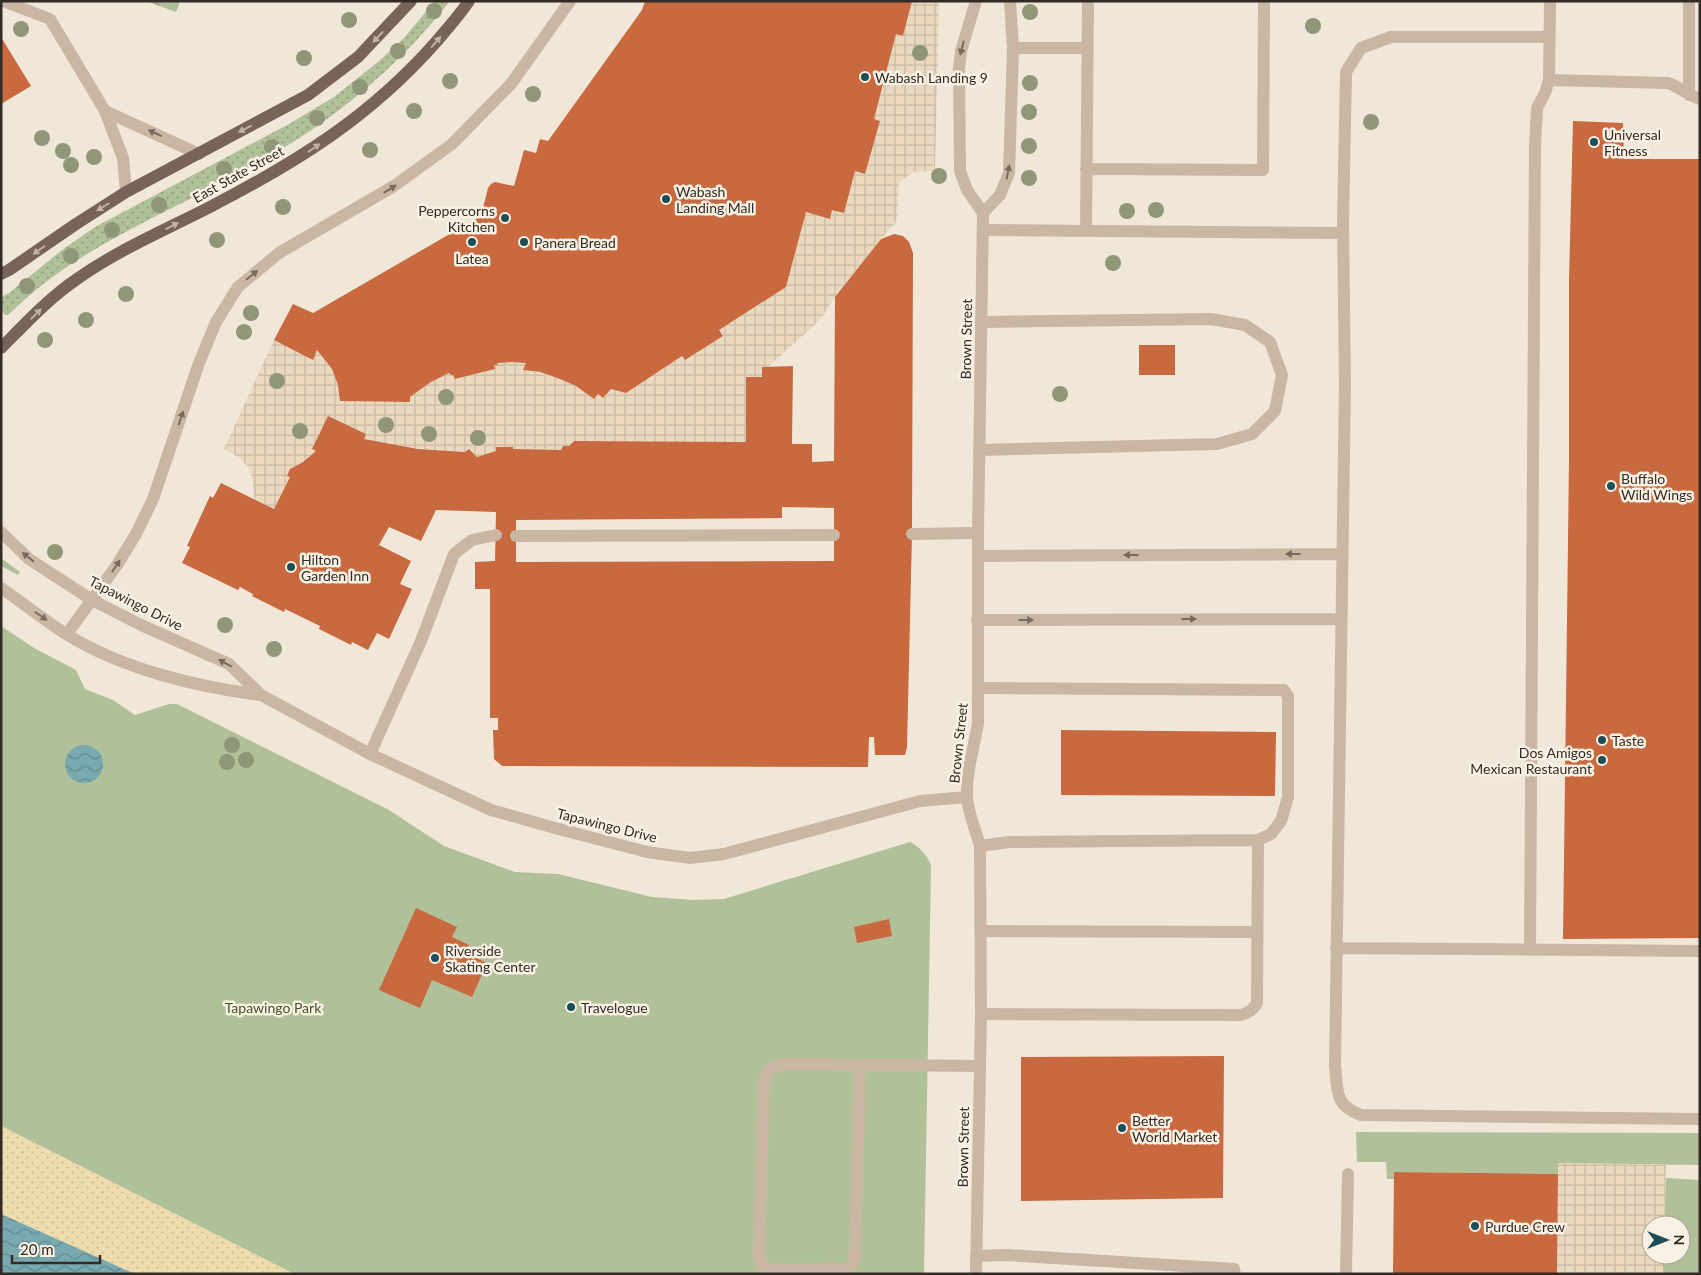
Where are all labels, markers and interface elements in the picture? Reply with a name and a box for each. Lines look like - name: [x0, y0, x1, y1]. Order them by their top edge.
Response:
- one-way arrow: [372, 30, 384, 42]
- one-way arrow: [430, 36, 442, 48]
- one-way arrow: [958, 40, 966, 55]
- place label: Wabash Landing 9: [875, 69, 988, 86]
- marker: Wabash Landing 9: [859, 71, 871, 83]
- one-way arrow: [239, 125, 252, 134]
- place label: Universal Fitness: [1604, 126, 1661, 159]
- one-way arrow: [148, 129, 162, 137]
- marker: Universal Fitness: [1588, 136, 1600, 148]
- street label: East State Street: [189, 142, 287, 206]
- one-way arrow: [307, 143, 321, 153]
- one-way arrow: [1004, 165, 1012, 180]
- place label: Wabash Landing Mall: [676, 183, 754, 216]
- one-way arrow: [383, 184, 396, 193]
- marker: Wabash Landing Mall: [660, 193, 672, 205]
- one-way arrow: [96, 202, 109, 212]
- place label: Peppercorns Kitchen: [418, 202, 495, 235]
- marker: Peppercorns Kitchen: [499, 212, 511, 224]
- one-way arrow: [165, 222, 179, 230]
- place label: Panera Bread: [534, 234, 616, 251]
- marker: Latea: [466, 236, 478, 248]
- marker: Panera Bread: [518, 236, 530, 248]
- one-way arrow: [32, 245, 46, 255]
- place label: Latea: [455, 250, 489, 267]
- one-way arrow: [245, 269, 258, 280]
- street label: Brown Street: [957, 298, 975, 380]
- one-way arrow: [30, 308, 42, 320]
- one-way arrow: [177, 410, 185, 425]
- place label: Buffalo Wild Wings: [1621, 470, 1692, 503]
- marker: Buffalo Wild Wings: [1605, 480, 1617, 492]
- one-way arrow: [1285, 550, 1301, 558]
- one-way arrow: [21, 551, 34, 562]
- place label: Hilton Garden Inn: [301, 551, 369, 584]
- one-way arrow: [1122, 551, 1138, 559]
- one-way arrow: [111, 560, 121, 573]
- marker: Hilton Garden Inn: [285, 561, 297, 573]
- street label: Tapawingo Drive: [86, 572, 186, 634]
- one-way arrow: [34, 611, 48, 621]
- one-way arrow: [1181, 615, 1197, 623]
- one-way arrow: [1018, 616, 1034, 624]
- one-way arrow: [217, 659, 232, 667]
- street label: Brown Street: [945, 702, 971, 784]
- place label: Taste: [1612, 732, 1644, 749]
- marker: Taste: [1596, 734, 1608, 746]
- place label: Dos Amigos Mexican Restaurant: [1470, 744, 1592, 777]
- marker: Dos Amigos Mexican Restaurant: [1596, 754, 1608, 766]
- street label: Tapawingo Drive: [555, 804, 659, 846]
- place label: Riverside Skating Center: [445, 942, 536, 975]
- marker: Riverside Skating Center: [429, 952, 441, 964]
- park label: Tapawingo Park: [225, 999, 322, 1016]
- place label: Travelogue: [581, 999, 648, 1016]
- marker: Travelogue: [565, 1001, 577, 1013]
- street label: Brown Street: [954, 1106, 972, 1188]
- place label: Better World Market: [1132, 1112, 1217, 1145]
- marker: Better World Market: [1116, 1122, 1128, 1134]
- north arrow: [1641, 1215, 1691, 1265]
- place label: Purdue Crew: [1485, 1218, 1565, 1235]
- marker: Purdue Crew: [1469, 1220, 1481, 1232]
- scale bar: [12, 1232, 100, 1264]
- text: N: [1671, 1235, 1688, 1245]
- text: 20 m: [20, 1240, 54, 1258]

